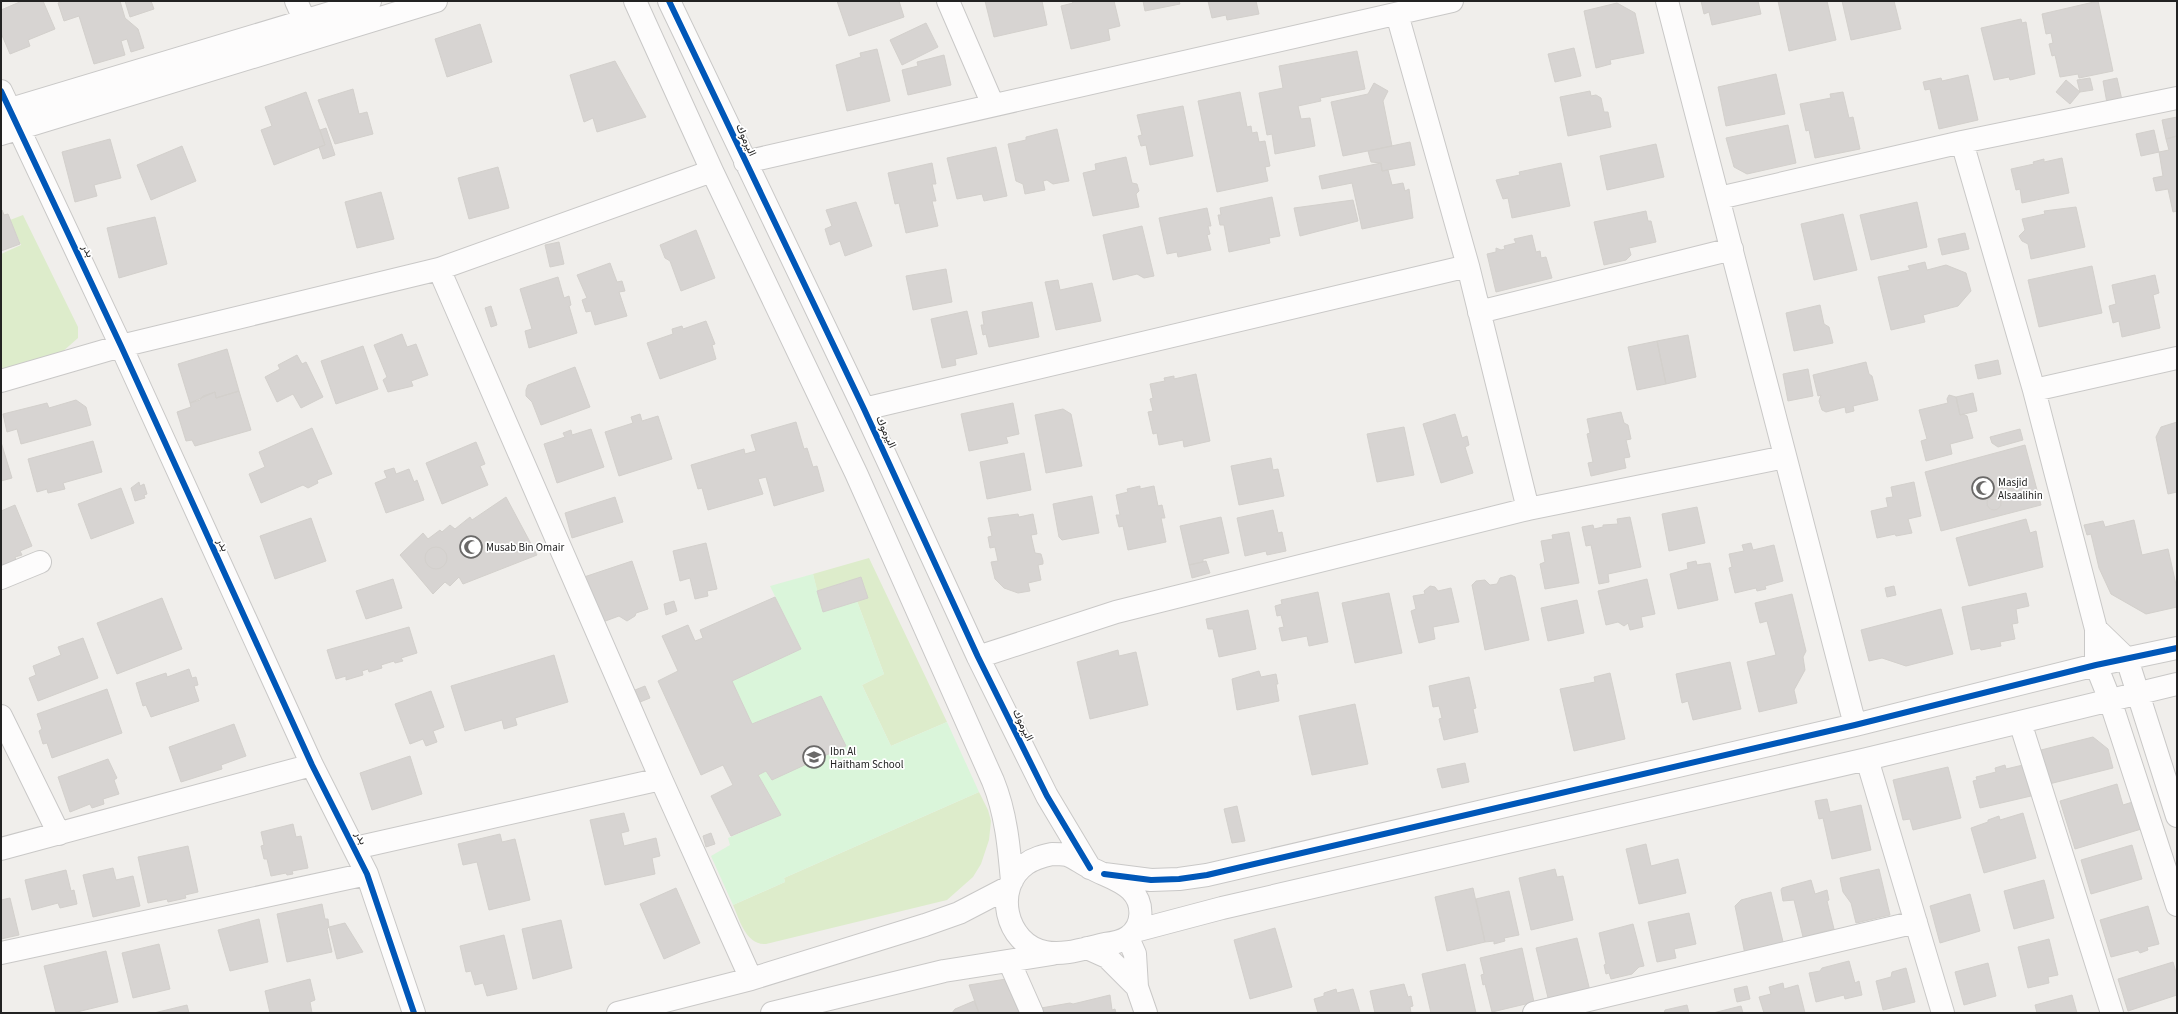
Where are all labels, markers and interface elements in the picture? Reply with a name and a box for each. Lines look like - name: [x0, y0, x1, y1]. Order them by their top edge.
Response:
- street label: اليرموك: [732, 121, 760, 159]
- street label: بدر: [78, 241, 98, 260]
- street label: اليرموك: [872, 413, 900, 451]
- mosque icon: Masjid Alsaalihin: [1970, 475, 1996, 501]
- place label: Masjid Alsaalihin: [1998, 475, 2043, 503]
- mosque icon: Musab Bin Omair: [458, 534, 484, 560]
- street label: بدر: [213, 535, 233, 554]
- place label: Musab Bin Omair: [486, 540, 564, 555]
- street label: اليرموك: [1009, 706, 1037, 744]
- school or university icon: Ibn Al Haitham School: [801, 744, 827, 770]
- place label: Ibn Al Haitham School: [830, 744, 904, 772]
- street label: بدر: [351, 828, 371, 847]

